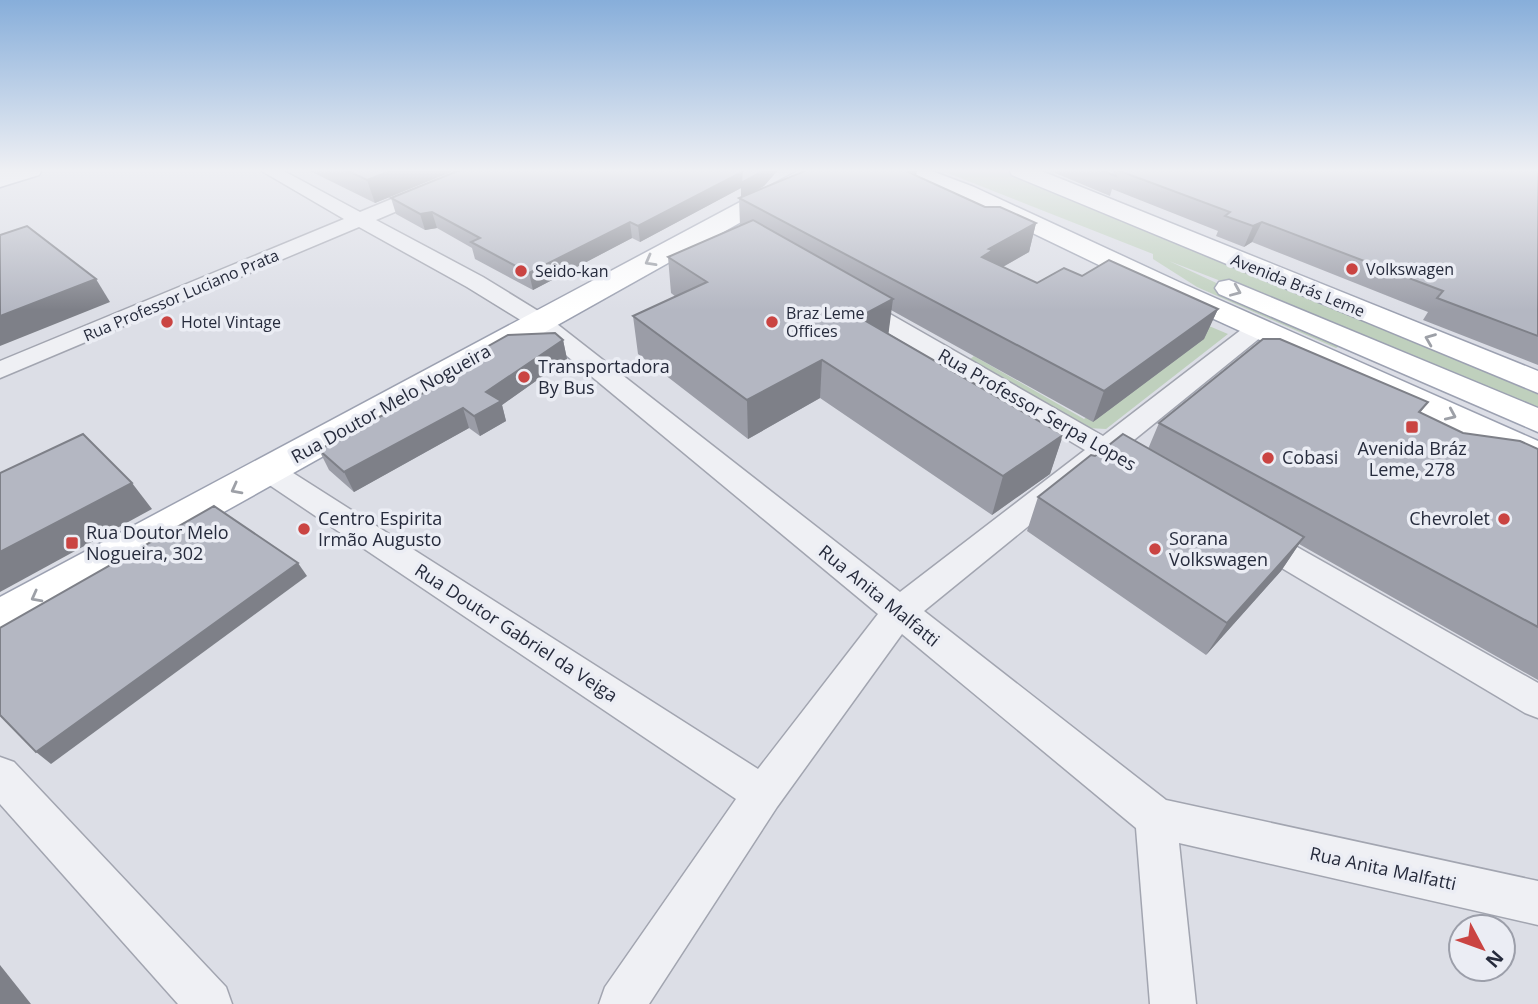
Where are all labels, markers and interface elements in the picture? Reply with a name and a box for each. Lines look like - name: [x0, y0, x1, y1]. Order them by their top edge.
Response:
- street label: Rua Professor Luciano Prata: [80, 244, 282, 346]
- street label: Avenida Brás Leme: [1228, 248, 1368, 322]
- one-way arrow: [645, 253, 657, 266]
- place label: Volkswagen: [1366, 258, 1454, 280]
- place label: Seido-kan: [535, 260, 608, 282]
- marker: Volkswagen: [1344, 261, 1360, 277]
- marker: Seido-kan: [513, 263, 529, 279]
- one-way arrow: [1230, 283, 1242, 297]
- place label: Braz Leme Offices: [786, 302, 865, 342]
- place label: Hotel Vintage: [181, 311, 281, 333]
- marker: Hotel Vintage: [159, 314, 175, 330]
- marker: Braz Leme Offices: [764, 314, 780, 330]
- one-way arrow: [1424, 333, 1436, 347]
- street label: Rua Doutor Melo Nogueira: [286, 338, 495, 468]
- street label: Rua Professor Serpa Lopes: [934, 342, 1141, 476]
- place label: Transportadora By Bus: [538, 354, 670, 399]
- marker: Transportadora By Bus: [516, 369, 532, 385]
- one-way arrow: [1443, 407, 1456, 421]
- marker: Avenida Bráz Leme, 278: [1404, 419, 1420, 435]
- place label: Avenida Bráz Leme, 278: [1357, 436, 1467, 481]
- place label: Cobasi: [1282, 445, 1338, 469]
- marker: Cobasi: [1260, 450, 1276, 466]
- one-way arrow: [231, 481, 243, 494]
- place label: Centro Espirita Irmão Augusto: [318, 506, 442, 551]
- place label: Chevrolet: [1409, 506, 1490, 530]
- marker: Chevrolet: [1496, 511, 1512, 527]
- place label: Rua Doutor Melo Nogueira, 302: [86, 520, 229, 565]
- marker: Centro Espirita Irmão Augusto: [296, 521, 312, 537]
- place label: Sorana Volkswagen: [1169, 526, 1268, 571]
- marker: Rua Doutor Melo Nogueira, 302: [64, 535, 80, 551]
- street label: Rua Anita Malfatti: [814, 539, 945, 651]
- marker: Sorana Volkswagen: [1147, 541, 1163, 557]
- street label: Rua Doutor Gabriel da Veiga: [411, 557, 623, 707]
- one-way arrow: [31, 589, 43, 603]
- street label: Rua Anita Malfatti: [1308, 841, 1459, 895]
- north arrow: [1447, 913, 1517, 983]
- text: N: [1480, 945, 1510, 974]

